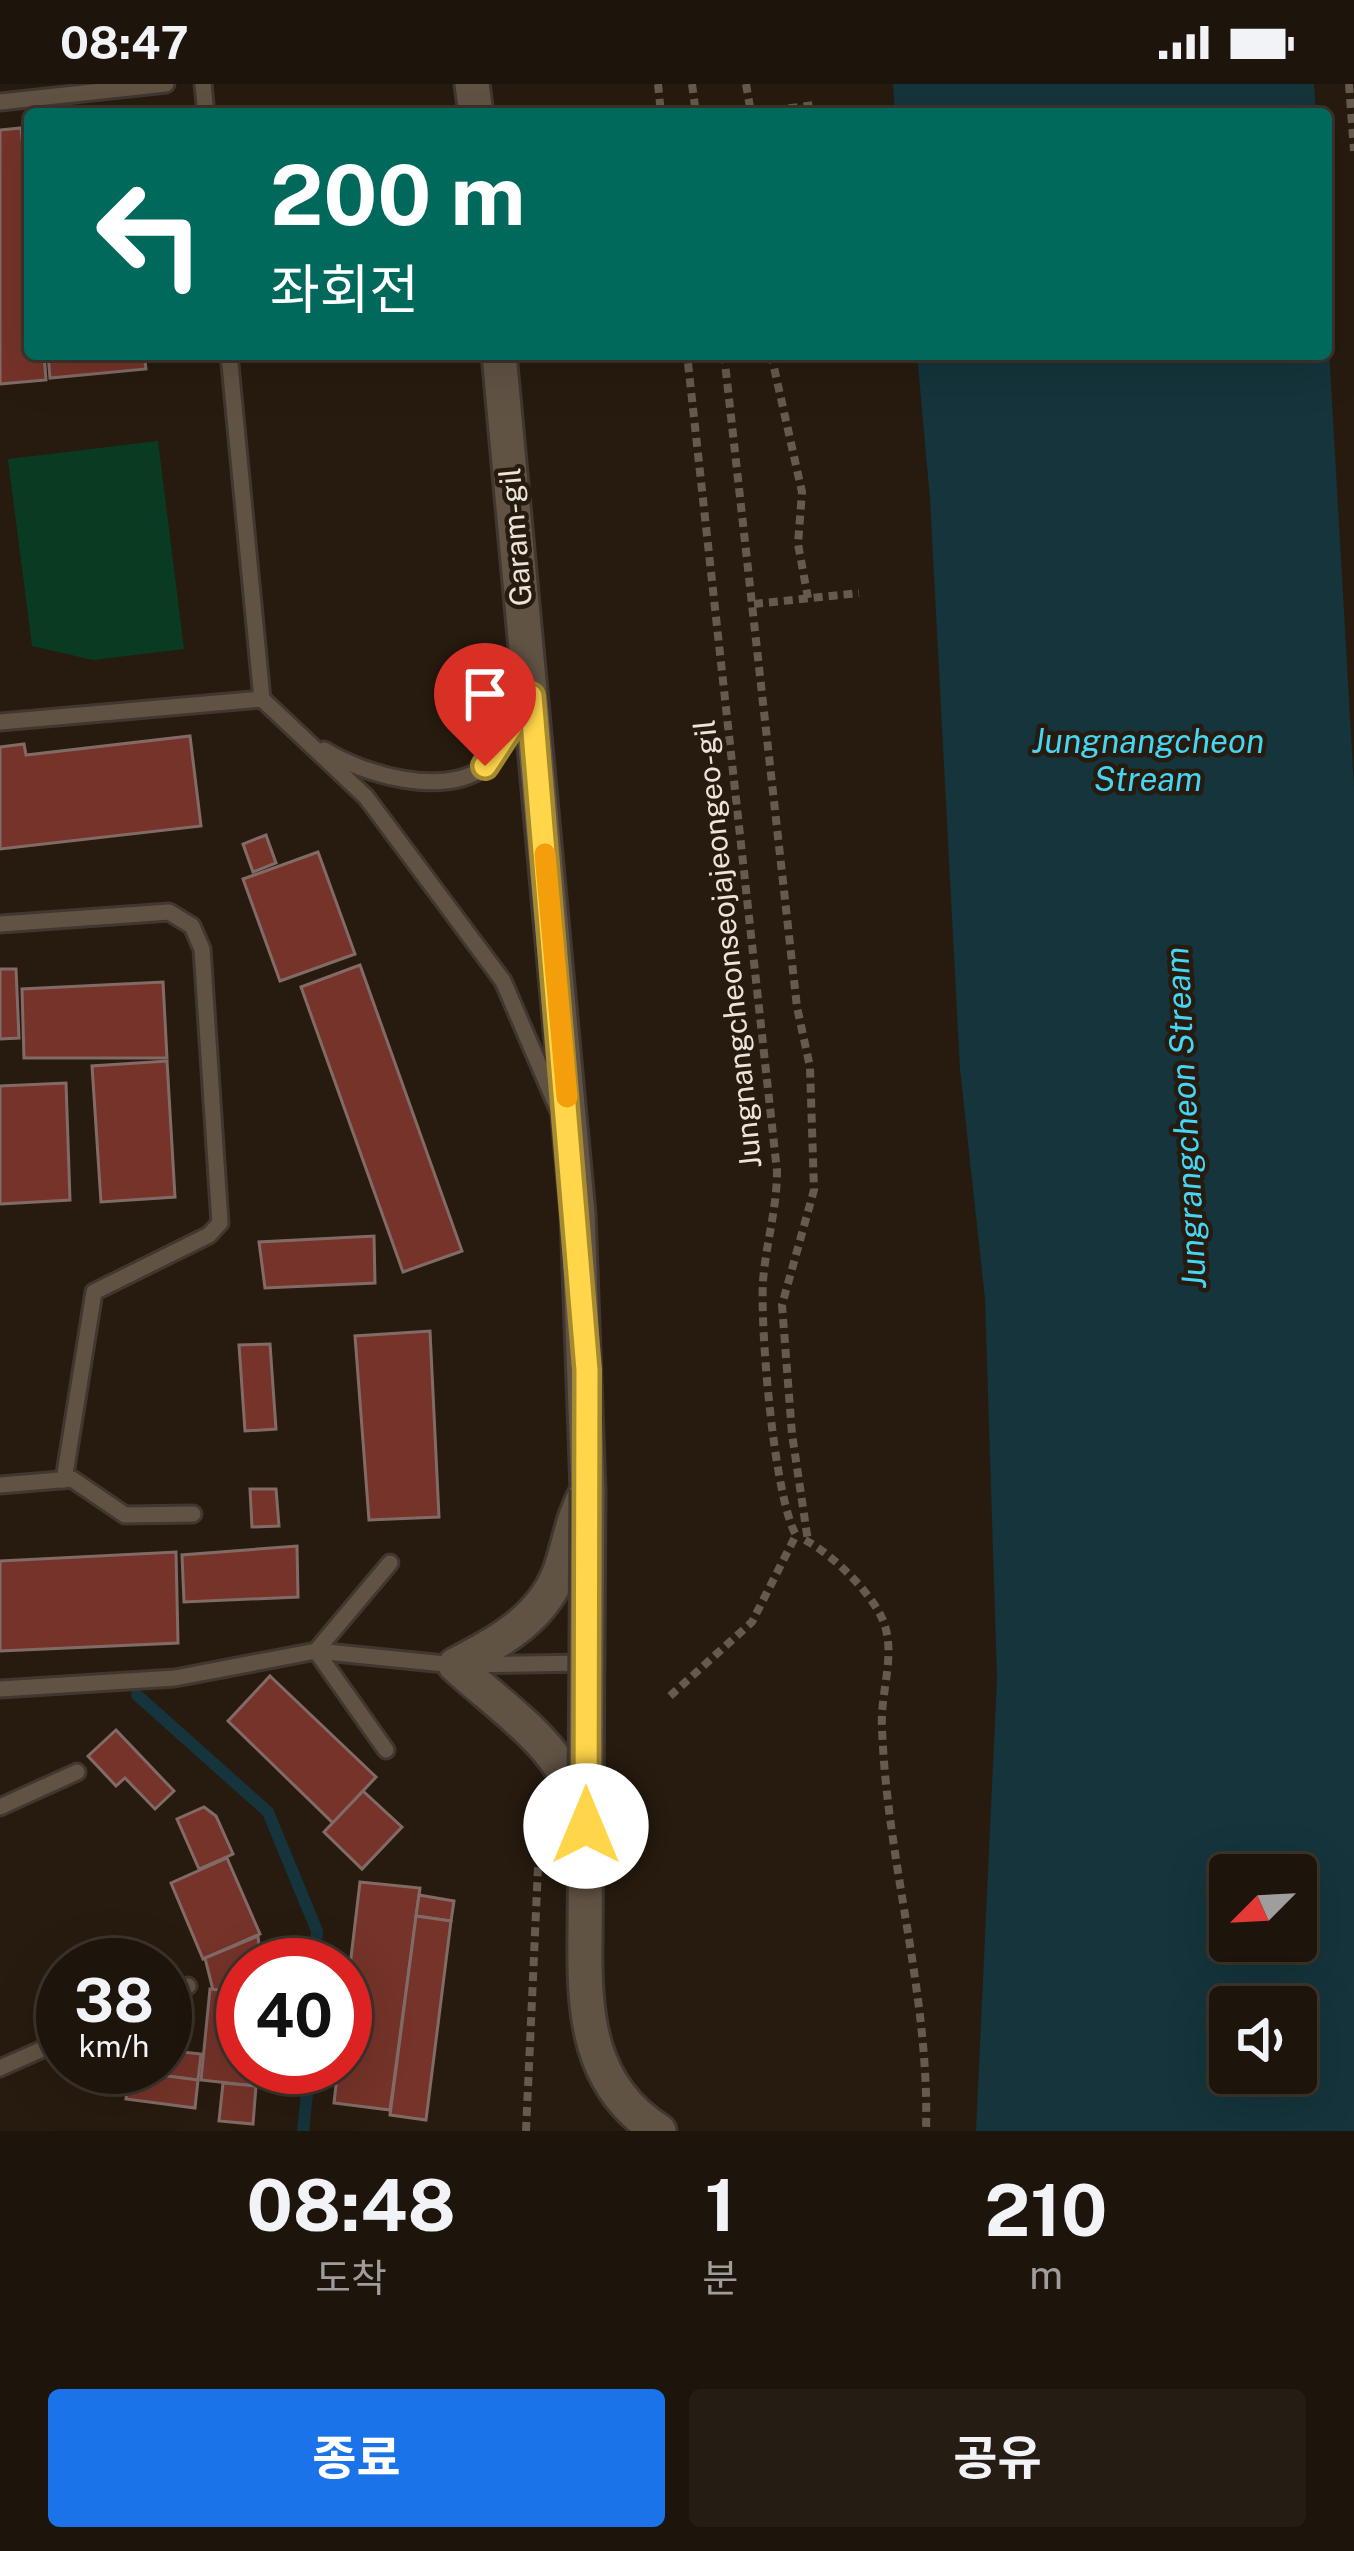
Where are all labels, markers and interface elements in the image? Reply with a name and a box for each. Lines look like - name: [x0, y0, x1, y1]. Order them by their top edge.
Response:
- text: 08:47: [60, 16, 189, 69]
- text: 200 m: [270, 145, 526, 244]
- icon: left: [72, 156, 228, 312]
- text: 좌회전: [270, 258, 419, 321]
- street label: Garam-gil: [491, 466, 539, 608]
- pin: [434, 643, 536, 766]
- icon: arrive: [452, 661, 518, 727]
- street label: Jungnangcheonseojajeongeo-gil: [686, 718, 768, 1170]
- water label: Jungnangcheon Stream: [1032, 722, 1264, 798]
- water label: Jungrangcheon Stream: [1157, 946, 1213, 1290]
- position arrow: [523, 1763, 649, 1889]
- north arrow: [1209, 1854, 1317, 1962]
- map controls: [1209, 1854, 1317, 2094]
- speed limit sign: 40: [216, 1938, 372, 2094]
- text: 38: [74, 1965, 154, 2036]
- button: sound: [1209, 1986, 1317, 2094]
- text: km/h: [79, 2028, 149, 2064]
- text: 08:48: [246, 2163, 456, 2247]
- text: 1: [705, 2163, 736, 2247]
- text: 210: [985, 2168, 1108, 2252]
- text: m: [1029, 2252, 1063, 2298]
- text: 도착: [315, 2255, 387, 2301]
- text: 분: [702, 2255, 738, 2301]
- button: 종료: [48, 2389, 665, 2527]
- button: 공유: [689, 2389, 1306, 2527]

